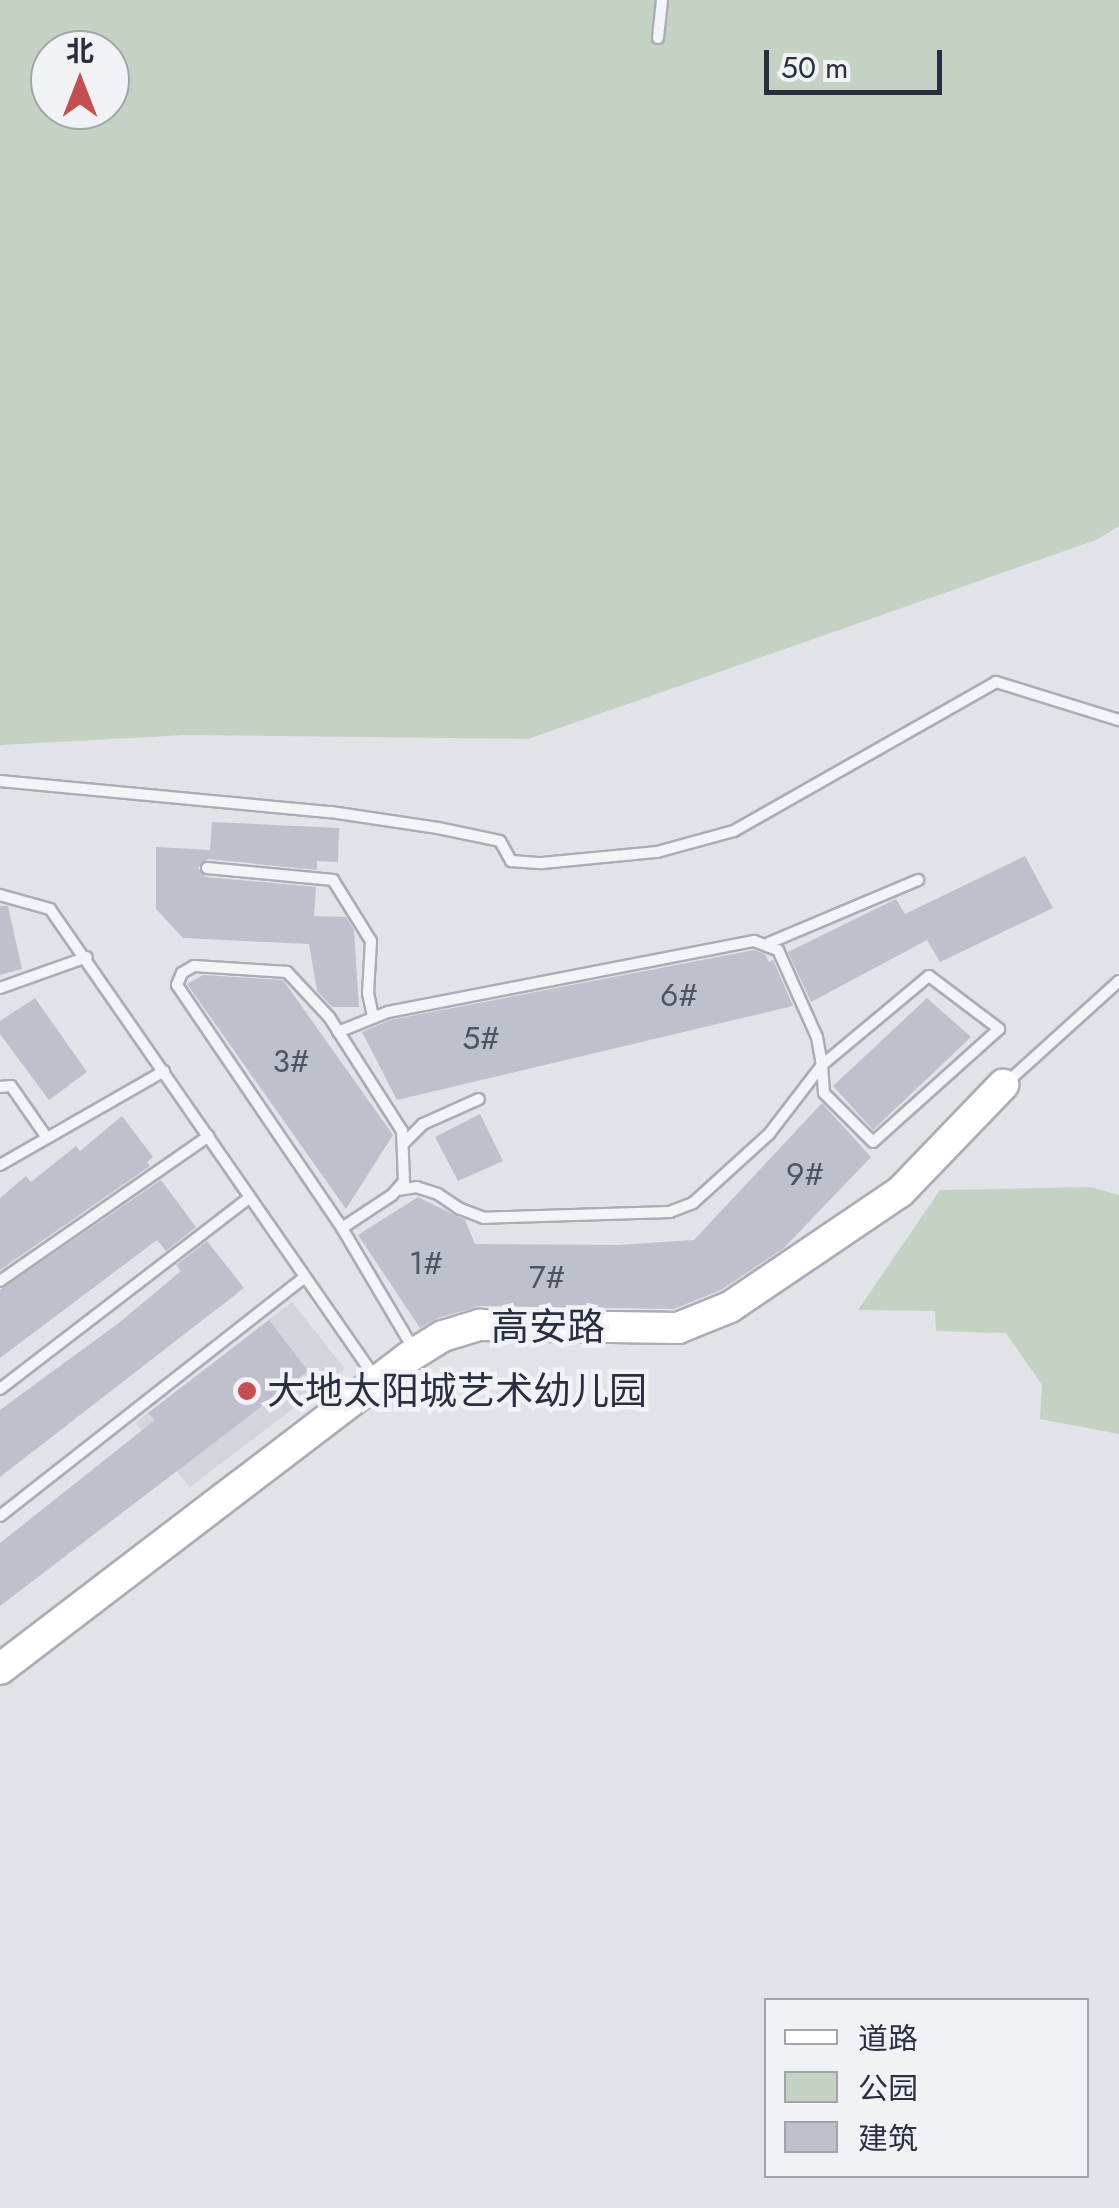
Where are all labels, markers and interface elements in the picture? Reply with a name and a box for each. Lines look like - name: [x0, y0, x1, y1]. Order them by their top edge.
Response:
- north arrow: [30, 30, 130, 130]
- scale bar: [769, 30, 946, 92]
- text: 北: [66, 31, 94, 72]
- text: 50 m: [781, 46, 848, 89]
- house number: 6#: [660, 976, 698, 1014]
- house number: 5#: [462, 1019, 500, 1057]
- house number: 3#: [273, 1042, 309, 1080]
- house number: 9#: [786, 1155, 824, 1193]
- house number: 1#: [409, 1244, 443, 1282]
- house number: 7#: [529, 1258, 565, 1296]
- street label: 高安路: [491, 1304, 605, 1350]
- place label: 大地太阳城艺术幼儿园: [267, 1368, 647, 1414]
- marker: 大地太阳城艺术幼儿园: [236, 1380, 258, 1402]
- legend: [764, 1998, 1089, 2178]
- text: 道路: [858, 2017, 918, 2060]
- text: 公园: [858, 2067, 918, 2110]
- text: 建筑: [858, 2117, 918, 2160]

